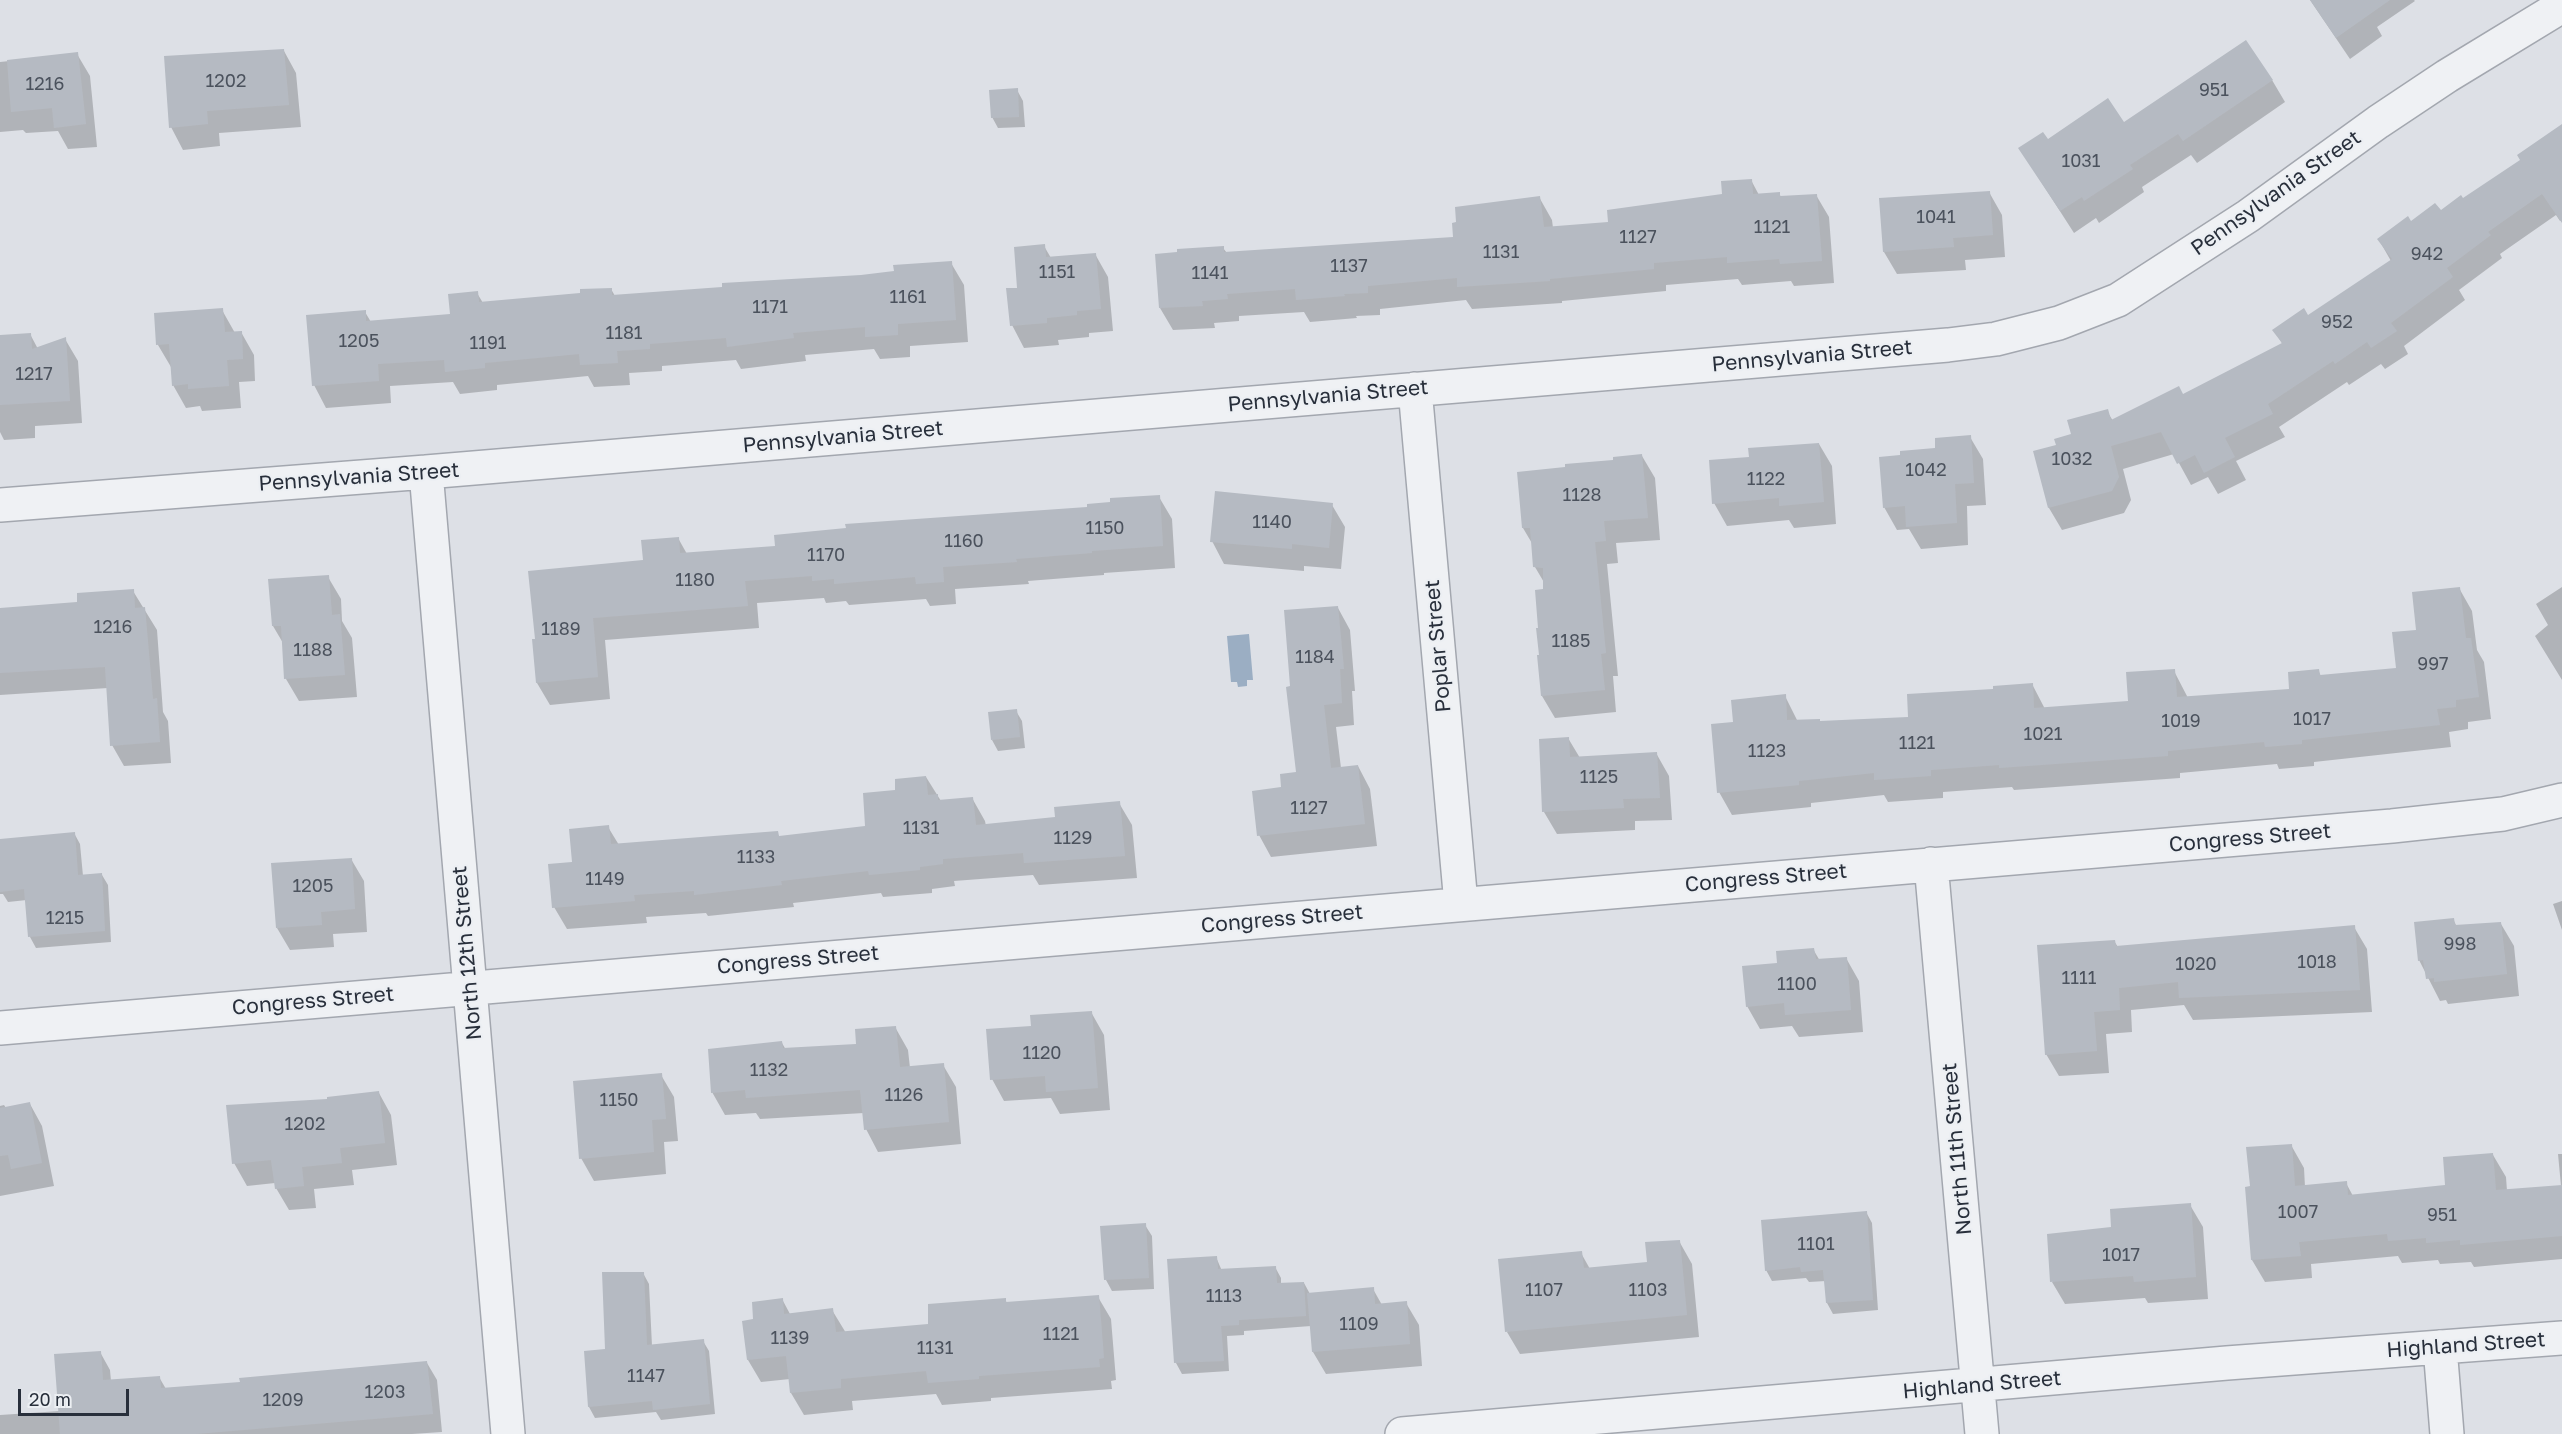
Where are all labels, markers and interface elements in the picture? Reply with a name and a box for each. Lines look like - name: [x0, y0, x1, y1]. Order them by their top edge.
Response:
- house number: 1202: [206, 70, 246, 92]
- house number: 1216: [26, 73, 64, 95]
- house number: 951: [2199, 79, 2229, 101]
- street label: Pennsylvania Street: [2186, 125, 2366, 261]
- house number: 1031: [2061, 150, 2101, 172]
- house number: 1041: [1916, 206, 1956, 228]
- house number: 1121: [1754, 216, 1790, 238]
- house number: 1127: [1619, 226, 1657, 248]
- house number: 1131: [1483, 241, 1519, 263]
- house number: 942: [2411, 243, 2443, 265]
- house number: 1137: [1330, 255, 1368, 277]
- house number: 1151: [1039, 261, 1075, 283]
- house number: 1141: [1191, 262, 1229, 284]
- house number: 1161: [889, 286, 927, 308]
- house number: 1171: [752, 296, 788, 318]
- house number: 952: [2321, 311, 2353, 333]
- house number: 1181: [605, 322, 643, 344]
- house number: 1205: [339, 330, 379, 352]
- house number: 1191: [469, 332, 507, 354]
- street label: Pennsylvania Street: [1711, 335, 1913, 377]
- house number: 1217: [15, 363, 53, 385]
- street label: Pennsylvania Street: [1227, 375, 1429, 417]
- street label: Pennsylvania Street: [742, 416, 944, 458]
- house number: 1032: [2052, 448, 2092, 470]
- street label: Pennsylvania Street: [258, 457, 460, 497]
- house number: 1042: [1905, 459, 1947, 481]
- house number: 1122: [1747, 468, 1785, 490]
- house number: 1128: [1563, 484, 1601, 506]
- house number: 1140: [1252, 511, 1292, 533]
- house number: 1150: [1085, 517, 1125, 539]
- house number: 1160: [944, 530, 984, 552]
- house number: 1170: [807, 544, 845, 566]
- house number: 1180: [675, 569, 715, 591]
- street label: Poplar Street: [1420, 579, 1456, 713]
- house number: 1216: [94, 616, 132, 638]
- house number: 1189: [541, 618, 581, 640]
- house number: 1185: [1552, 630, 1590, 652]
- house number: 1188: [293, 639, 333, 661]
- house number: 1184: [1295, 646, 1335, 668]
- house number: 997: [2417, 653, 2449, 675]
- house number: 1017: [2293, 708, 2331, 730]
- house number: 1019: [2161, 710, 2201, 732]
- house number: 1021: [2023, 723, 2063, 745]
- house number: 1121: [1899, 732, 1935, 754]
- house number: 1123: [1748, 740, 1786, 762]
- house number: 1125: [1580, 766, 1618, 788]
- house number: 1127: [1290, 797, 1328, 819]
- house number: 1131: [903, 817, 939, 839]
- street label: Congress Street: [2168, 818, 2332, 858]
- house number: 1129: [1054, 827, 1092, 849]
- house number: 1133: [737, 846, 775, 868]
- street label: Congress Street: [1684, 858, 1848, 898]
- street label: North 12th Street: [447, 865, 487, 1041]
- house number: 1149: [585, 868, 625, 890]
- house number: 1205: [293, 875, 333, 897]
- street label: Congress Street: [1200, 899, 1364, 939]
- house number: 1215: [46, 907, 84, 929]
- house number: 998: [2444, 933, 2476, 955]
- street label: Congress Street: [716, 940, 880, 980]
- house number: 1018: [2297, 951, 2337, 973]
- house number: 1020: [2175, 953, 2217, 975]
- house number: 1111: [2062, 967, 2096, 989]
- house number: 1100: [1777, 973, 1817, 995]
- street label: Congress Street: [231, 981, 395, 1021]
- house number: 1120: [1022, 1042, 1062, 1064]
- house number: 1132: [750, 1059, 788, 1081]
- street label: North 11th Street: [1937, 1062, 1977, 1236]
- house number: 1126: [885, 1084, 923, 1106]
- house number: 1150: [599, 1089, 639, 1111]
- house number: 1202: [285, 1113, 325, 1135]
- house number: 1007: [2278, 1201, 2318, 1223]
- house number: 951: [2427, 1204, 2457, 1226]
- house number: 1101: [1797, 1233, 1835, 1255]
- house number: 1017: [2102, 1244, 2140, 1266]
- house number: 1107: [1525, 1279, 1563, 1301]
- house number: 1103: [1628, 1279, 1668, 1301]
- house number: 1113: [1206, 1285, 1242, 1307]
- house number: 1109: [1339, 1313, 1379, 1335]
- house number: 1121: [1043, 1323, 1079, 1345]
- house number: 1139: [771, 1327, 809, 1349]
- street label: Highland Street: [2386, 1327, 2546, 1363]
- house number: 1131: [917, 1337, 953, 1359]
- house number: 1147: [627, 1365, 665, 1387]
- street label: Highland Street: [1902, 1366, 2062, 1404]
- scale bar: [21, 1377, 132, 1415]
- house number: 1203: [365, 1381, 405, 1403]
- text: 20 m: [29, 1388, 71, 1410]
- house number: 1209: [262, 1389, 304, 1411]

